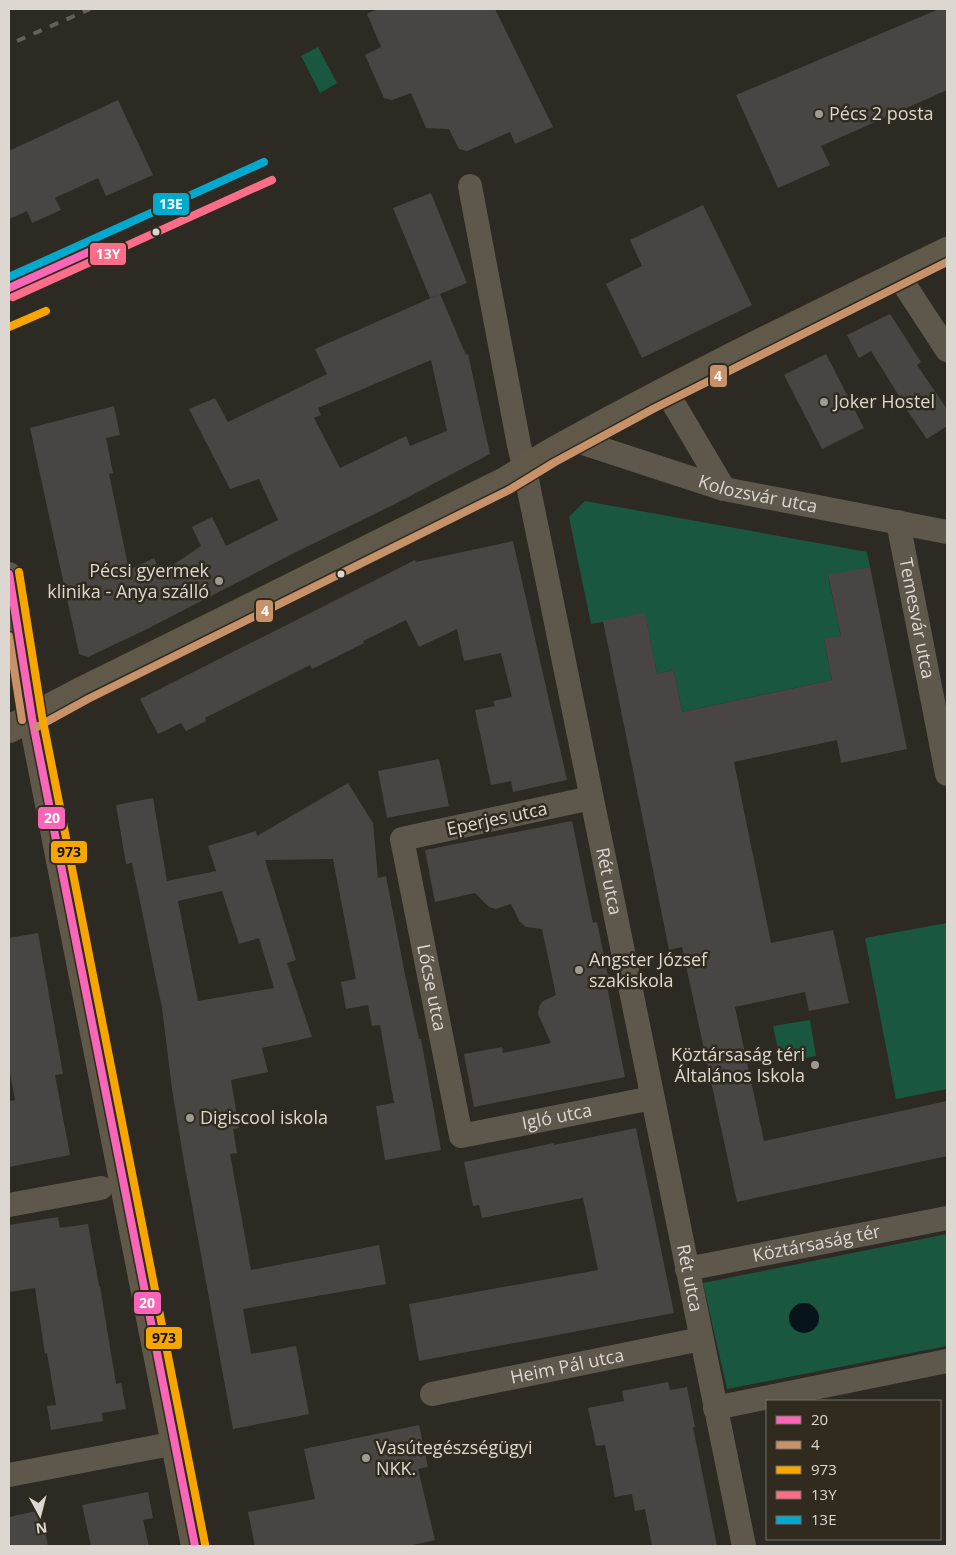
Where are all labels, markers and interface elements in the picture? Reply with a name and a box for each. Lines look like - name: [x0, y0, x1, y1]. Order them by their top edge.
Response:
- place label: Pécs 2 posta: [829, 101, 934, 125]
- marker: Pécs 2 posta: [813, 108, 825, 120]
- line badge: 13E: [152, 192, 190, 216]
- text: 13E: [159, 194, 183, 213]
- unlabelled marker: [151, 227, 161, 237]
- line badge: 13Y: [89, 242, 127, 266]
- text: 13Y: [96, 244, 121, 263]
- line badge: 4: [709, 364, 728, 388]
- text: 4: [714, 366, 722, 385]
- place label: Joker Hostel: [832, 389, 935, 413]
- marker: Joker Hostel: [818, 396, 830, 408]
- street label: Kolozsvár utca: [695, 468, 820, 518]
- street label: Temesvár utca: [894, 556, 941, 680]
- place label: Pécsi gyermek klinika - Anya szálló: [47, 558, 210, 603]
- unlabelled marker: [336, 569, 346, 579]
- marker: Pécsi gyermek klinika - Anya szálló: [213, 575, 225, 587]
- line badge: 4: [255, 599, 274, 623]
- text: 4: [261, 601, 269, 620]
- street label: Eperjes utca: [444, 796, 549, 840]
- line badge: 20: [37, 806, 66, 830]
- text: 20: [44, 808, 60, 827]
- line badge: 973: [50, 840, 88, 864]
- text: 973: [57, 842, 81, 861]
- street label: Rét utca: [591, 845, 628, 917]
- street label: Lőcse utca: [412, 942, 453, 1033]
- place label: Angster József szakiskola: [589, 947, 708, 992]
- marker: Angster József szakiskola: [573, 964, 585, 976]
- place label: Köztársaság téri Általános Iskola: [671, 1042, 805, 1087]
- marker: Köztársaság téri Általános Iskola: [809, 1059, 821, 1071]
- street label: Igló utca: [520, 1097, 594, 1135]
- place label: Digiscool iskola: [200, 1105, 328, 1129]
- marker: Digiscool iskola: [184, 1112, 196, 1124]
- street label: Köztársaság tér: [750, 1218, 883, 1267]
- street label: Rét utca: [672, 1242, 709, 1314]
- line badge: 20: [133, 1291, 162, 1315]
- text: 20: [139, 1293, 155, 1312]
- line badge: 973: [145, 1326, 183, 1350]
- text: 973: [152, 1328, 176, 1347]
- street label: Heim Pál utca: [508, 1342, 626, 1389]
- legend: [766, 1400, 941, 1540]
- text: 20: [811, 1409, 828, 1429]
- text: 4: [811, 1434, 820, 1454]
- place label: Vasútegészségügyi NKK.: [376, 1435, 533, 1480]
- marker: Vasútegészségügyi NKK.: [360, 1452, 372, 1464]
- text: 973: [811, 1459, 837, 1479]
- text: 13Y: [811, 1484, 837, 1504]
- north arrow: [15, 1490, 65, 1540]
- text: 13E: [811, 1509, 837, 1529]
- text: N: [35, 1518, 48, 1539]

